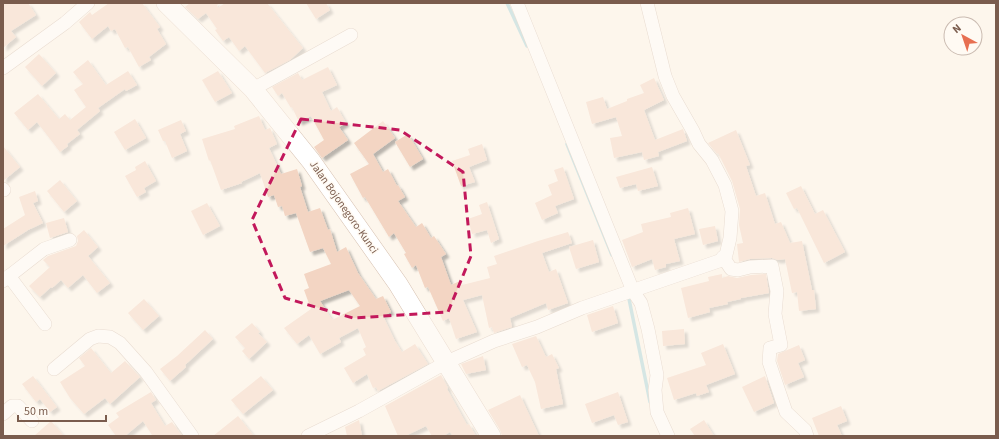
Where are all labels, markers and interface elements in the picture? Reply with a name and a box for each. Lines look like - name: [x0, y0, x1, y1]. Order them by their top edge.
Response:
- north arrow: [943, 16, 983, 56]
- text: N: [949, 21, 965, 37]
- street label: Jalan Bojonegoro-Kunci: [306, 158, 382, 256]
- scale bar: [18, 397, 106, 423]
- text: 50 m: [24, 403, 48, 420]

